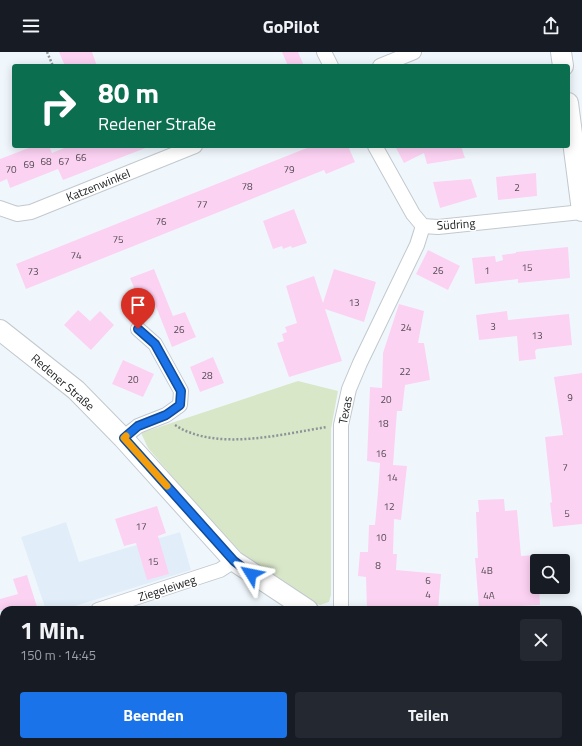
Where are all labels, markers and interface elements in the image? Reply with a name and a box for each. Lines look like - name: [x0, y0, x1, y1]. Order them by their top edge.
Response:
- text: GoPilot: [263, 13, 319, 40]
- icon: menu: [20, 15, 42, 37]
- icon: share: [540, 15, 562, 37]
- text: 80 m: [98, 71, 159, 114]
- icon: right: [32, 80, 84, 132]
- text: Redener Straße: [98, 110, 216, 137]
- house number: 66: [75, 150, 87, 165]
- house number: 68: [40, 154, 52, 169]
- house number: 67: [58, 154, 70, 169]
- house number: 69: [23, 157, 35, 172]
- house number: 70: [5, 162, 17, 177]
- house number: 79: [283, 162, 295, 177]
- street label: Katzenwinkel: [63, 164, 133, 206]
- house number: 78: [241, 179, 253, 194]
- house number: 2: [514, 180, 520, 195]
- house number: 77: [196, 197, 208, 212]
- street label: Südring: [436, 213, 476, 235]
- house number: 76: [155, 214, 167, 229]
- house number: 75: [112, 232, 124, 247]
- house number: 74: [70, 248, 82, 263]
- house number: 15: [521, 260, 533, 275]
- house number: 26: [432, 263, 444, 278]
- house number: 1: [484, 263, 490, 278]
- house number: 73: [27, 264, 39, 279]
- pin: [121, 288, 155, 329]
- icon: arrive: [127, 294, 149, 316]
- house number: 13: [348, 295, 360, 310]
- house number: 3: [490, 319, 496, 334]
- house number: 24: [400, 320, 412, 335]
- house number: 26: [173, 322, 185, 337]
- house number: 13: [531, 328, 543, 343]
- street label: Redener Straße: [27, 349, 99, 415]
- house number: 22: [399, 364, 411, 379]
- house number: 28: [201, 368, 213, 383]
- house number: 20: [127, 372, 139, 387]
- house number: 9: [567, 390, 573, 405]
- house number: 20: [380, 392, 392, 407]
- street label: Texas: [333, 394, 357, 426]
- house number: 18: [377, 416, 389, 431]
- house number: 16: [375, 446, 387, 461]
- house number: 7: [562, 460, 568, 475]
- house number: 14: [386, 470, 398, 485]
- house number: 12: [383, 499, 395, 514]
- house number: 5: [564, 506, 570, 521]
- house number: 17: [135, 519, 147, 534]
- house number: 10: [375, 530, 387, 545]
- position arrow: [230, 553, 272, 595]
- house number: 15: [147, 554, 159, 569]
- map controls: [530, 554, 570, 594]
- button: search: [530, 554, 570, 594]
- house number: 8: [375, 558, 381, 573]
- house number: 4B: [481, 563, 493, 578]
- street label: Ziegeleiweg: [135, 570, 199, 606]
- house number: 6: [425, 573, 431, 588]
- house number: 4: [425, 587, 431, 602]
- house number: 4A: [483, 588, 495, 603]
- text: 1 Min.: [20, 612, 85, 648]
- button: close: [520, 619, 562, 661]
- text: 150 m · 14:45: [20, 645, 96, 665]
- button: Beenden: [20, 692, 287, 738]
- button: Teilen: [295, 692, 562, 738]

